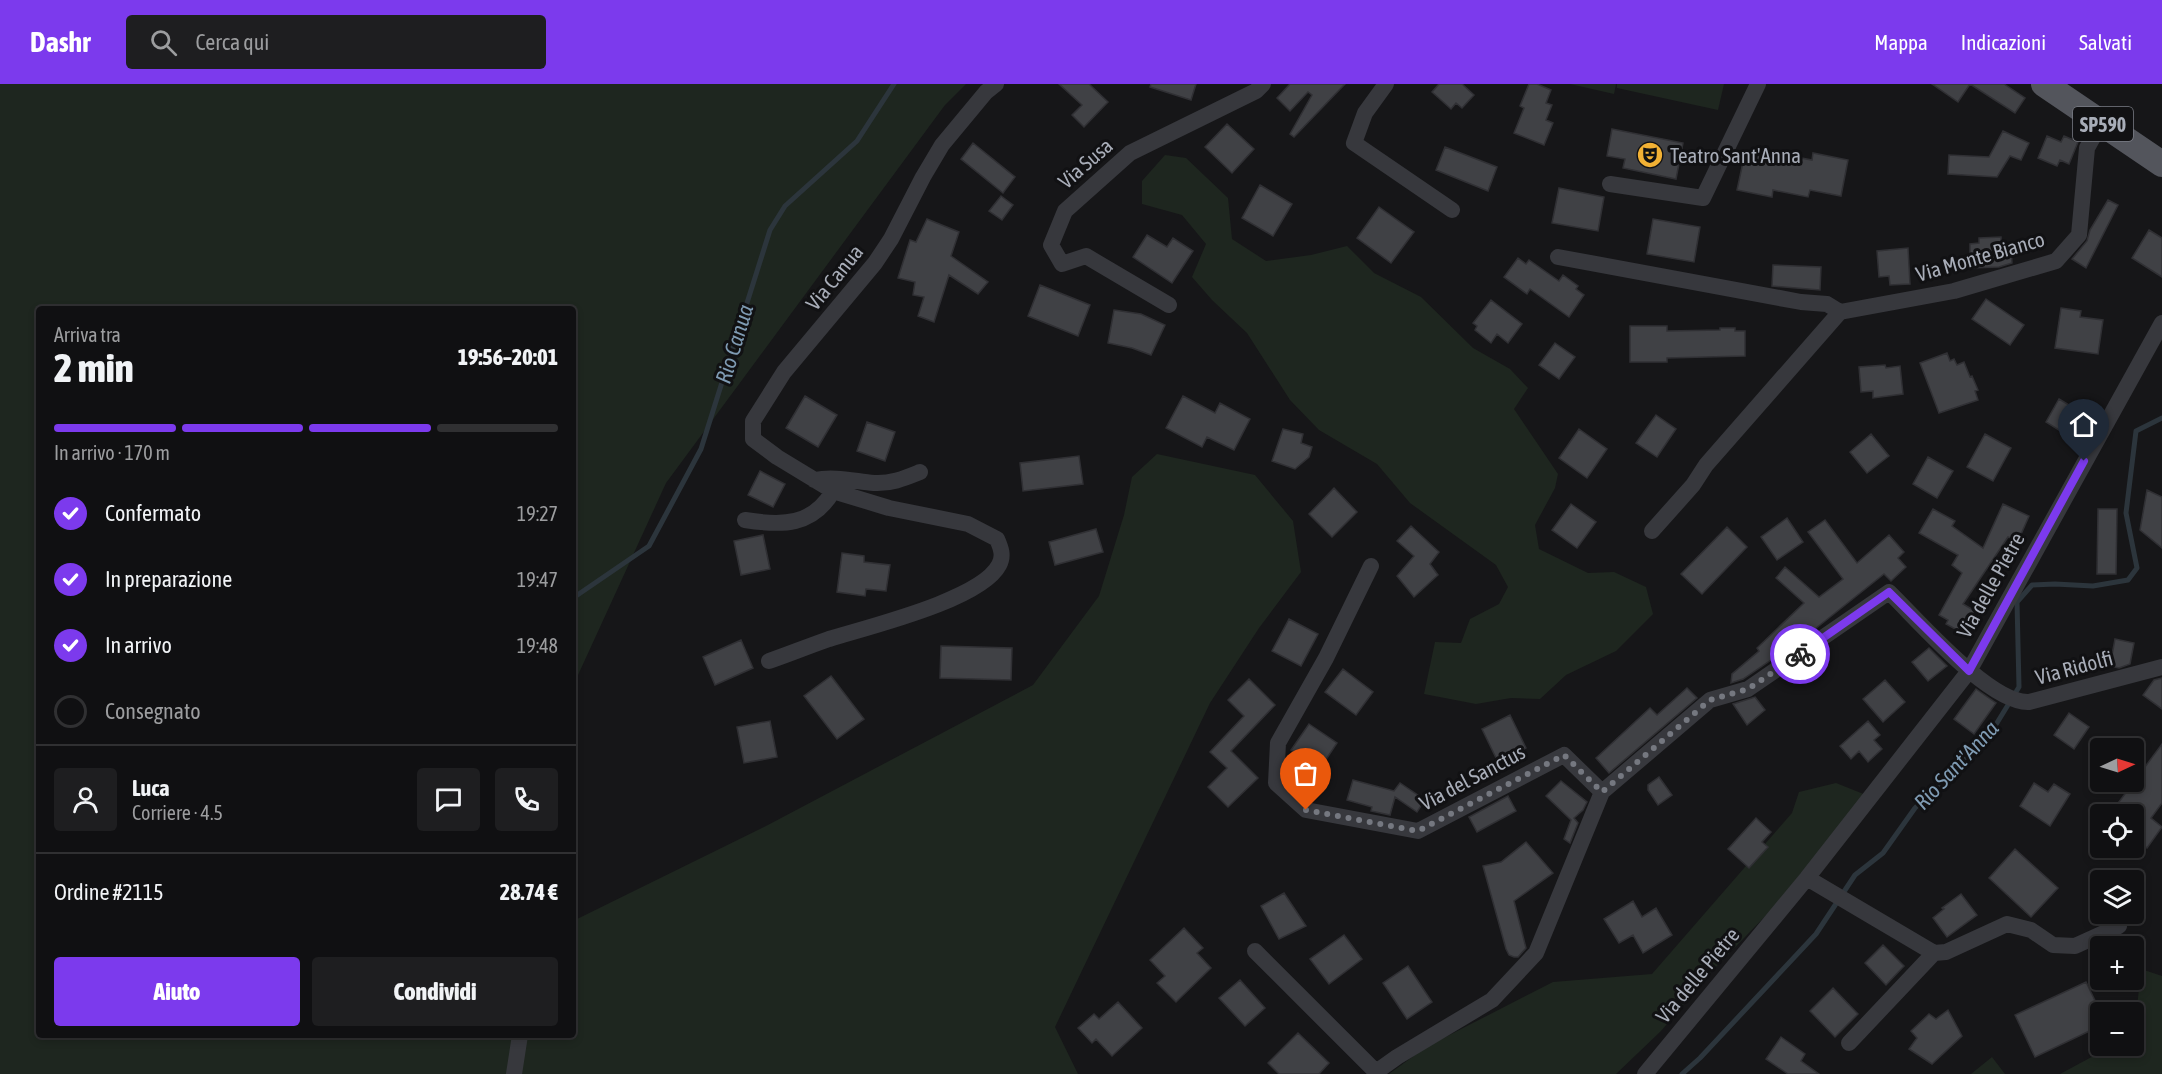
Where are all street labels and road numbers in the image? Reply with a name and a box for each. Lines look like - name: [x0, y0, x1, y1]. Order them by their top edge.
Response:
- road number: SP590: [2073, 107, 2133, 141]
- street label: Via Susa: [1053, 133, 1117, 193]
- street label: Via Monte Bianco: [1913, 226, 2047, 286]
- street label: Via Canua: [800, 239, 868, 315]
- street label: Via delle Pietre: [1951, 528, 2029, 642]
- street label: Via Ridolfi: [2033, 645, 2115, 689]
- street label: Via del Sanctus: [1415, 739, 1529, 815]
- street label: Via delle Pietre: [1650, 923, 1744, 1027]

